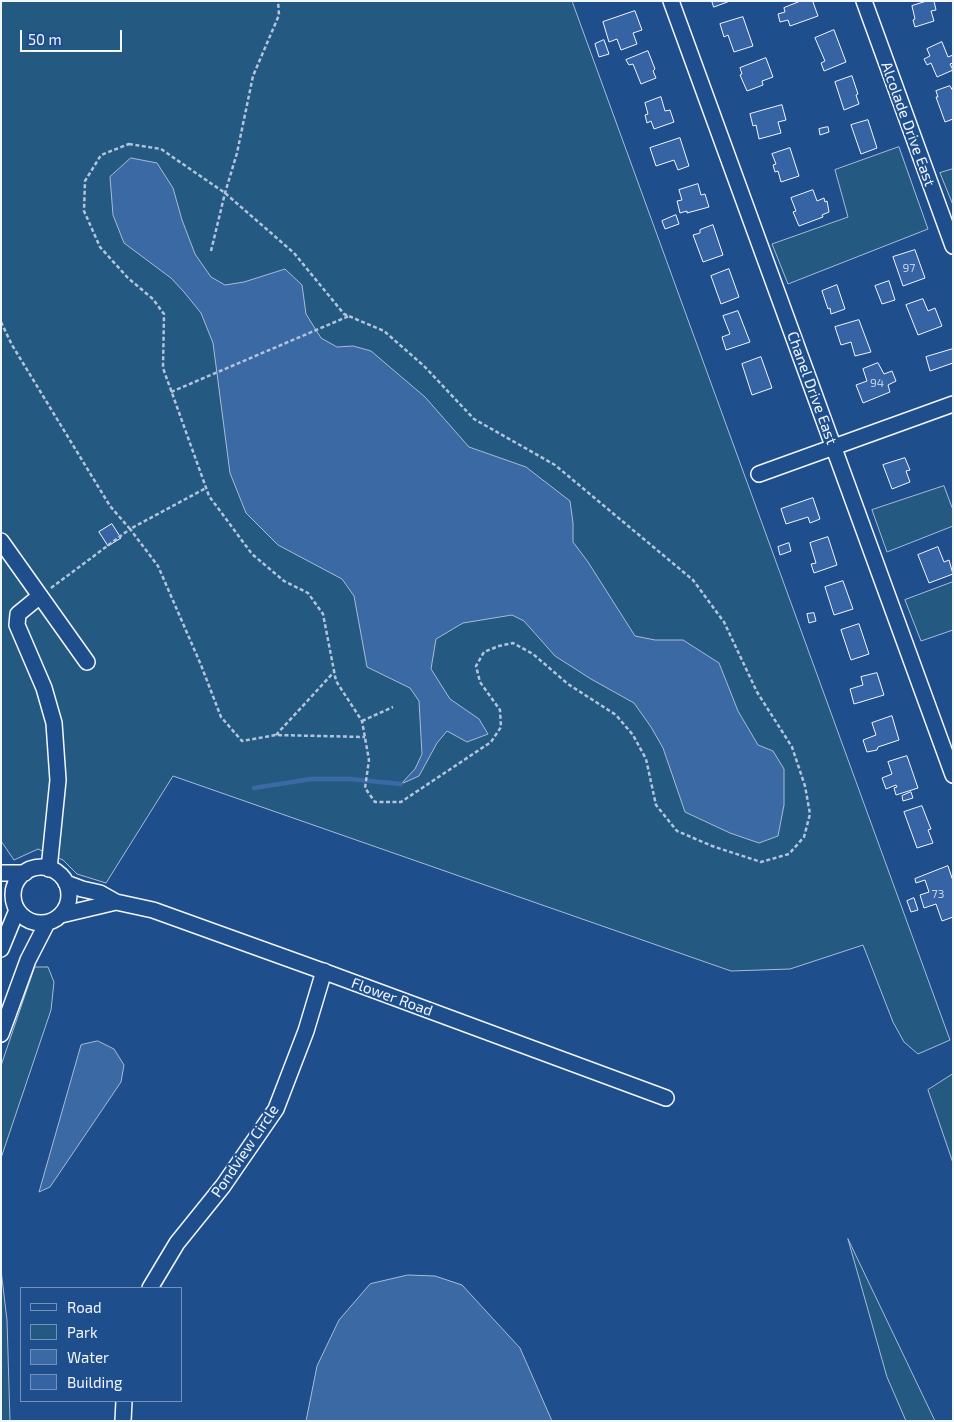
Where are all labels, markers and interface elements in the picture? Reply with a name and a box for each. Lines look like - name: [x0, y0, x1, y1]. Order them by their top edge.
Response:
- scale bar: [22, 20, 125, 52]
- text: 50 m: [28, 30, 62, 48]
- street label: Alcolade Drive East: [877, 59, 939, 189]
- house number: 97: [902, 261, 916, 275]
- street label: Chanel Drive East: [783, 329, 841, 447]
- house number: 94: [870, 376, 884, 390]
- house number: 73: [932, 887, 944, 901]
- street label: Flower Road: [349, 974, 435, 1020]
- street label: Pondview Circle: [207, 1101, 283, 1201]
- legend: [20, 1287, 182, 1402]
- text: Road: [67, 1298, 102, 1316]
- text: Park: [67, 1323, 98, 1341]
- text: Water: [67, 1348, 109, 1366]
- text: Building: [67, 1373, 122, 1391]

